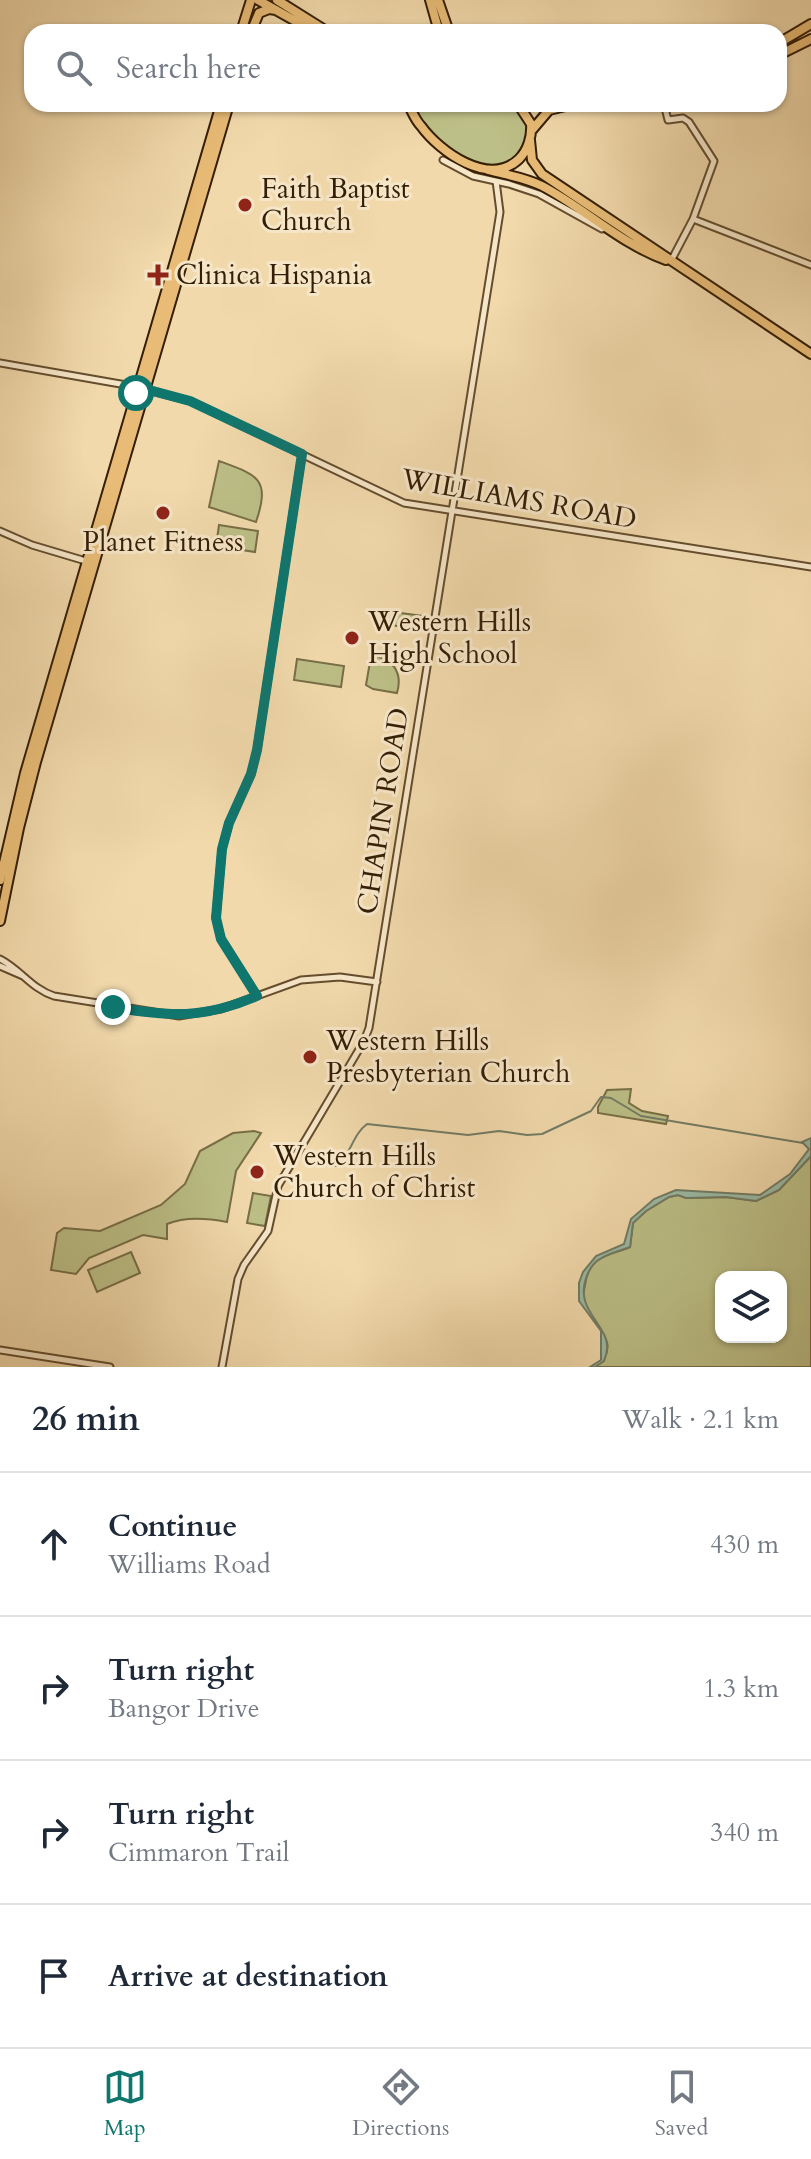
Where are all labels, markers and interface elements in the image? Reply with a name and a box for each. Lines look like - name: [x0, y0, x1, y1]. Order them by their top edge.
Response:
- search box: [24, 24, 787, 112]
- icon: search: [52, 46, 96, 90]
- text: Search here: [116, 48, 261, 89]
- place label: Faith Baptist Church: [261, 170, 410, 240]
- marker: Faith Baptist Church: [236, 196, 254, 214]
- place label: Clinica Hispania: [176, 256, 372, 294]
- marker: Clinica Hispania: [147, 264, 169, 286]
- route start: [118, 375, 154, 411]
- street label: WILLIAMS ROAD: [398, 459, 640, 538]
- marker: Planet Fitness: [154, 504, 172, 522]
- place label: Planet Fitness: [83, 523, 243, 561]
- place label: Western Hills High School: [367, 603, 531, 673]
- marker: Western Hills High School: [343, 629, 361, 647]
- street label: CHAPIN ROAD: [348, 705, 418, 917]
- route end: [95, 989, 131, 1025]
- place label: Western Hills Presbyterian Church: [325, 1022, 570, 1092]
- marker: Western Hills Presbyterian Church: [301, 1048, 319, 1066]
- place label: Western Hills Church of Christ: [272, 1137, 475, 1207]
- marker: Western Hills Church of Christ: [248, 1163, 266, 1181]
- map controls: [715, 1271, 787, 1343]
- button: layers: [715, 1271, 787, 1343]
- text: 26 min: [32, 1396, 140, 1442]
- text: Walk · 2.1 km: [622, 1402, 779, 1437]
- text: Continue: [108, 1506, 237, 1547]
- icon: ahead: [32, 1522, 76, 1566]
- text: 430 m: [710, 1527, 779, 1562]
- text: Williams Road: [108, 1547, 271, 1582]
- text: Turn right: [108, 1650, 254, 1691]
- icon: right: [32, 1666, 76, 1710]
- text: 1.3 km: [703, 1671, 779, 1706]
- text: Bangor Drive: [108, 1691, 260, 1726]
- text: Turn right: [108, 1794, 254, 1835]
- icon: right: [32, 1810, 76, 1854]
- text: 340 m: [710, 1815, 779, 1850]
- text: Cimmaron Trail: [108, 1835, 289, 1870]
- icon: arrive: [32, 1954, 76, 1998]
- text: Arrive at destination: [108, 1956, 388, 1997]
- tab: Map: [103, 2065, 147, 2143]
- tab: Directions: [352, 2065, 449, 2143]
- tab: Saved: [655, 2065, 708, 2143]

